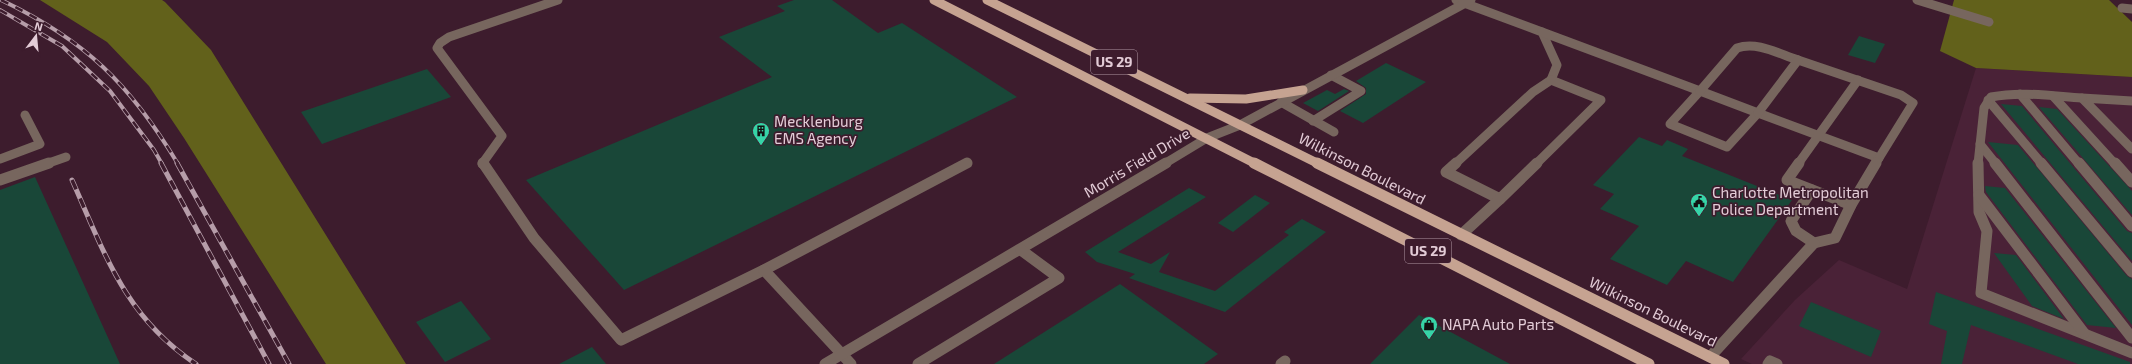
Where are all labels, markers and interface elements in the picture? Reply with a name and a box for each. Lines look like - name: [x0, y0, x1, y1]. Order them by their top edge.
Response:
- north arrow: [16, 16, 56, 56]
- text: N: [33, 19, 45, 33]
- road number: US 29: [1091, 50, 1137, 74]
- place label: Mecklenburg EMS Agency: [774, 112, 863, 147]
- building icon: Mecklenburg EMS Agency: [751, 121, 771, 146]
- street label: Morris Field Drive: [1080, 123, 1193, 201]
- street label: Wilkinson Boulevard: [1296, 128, 1429, 208]
- place label: Charlotte Metropolitan Police Department: [1712, 183, 1869, 218]
- public building icon: Charlotte Metropolitan Police Department: [1689, 192, 1709, 217]
- road number: US 29: [1405, 239, 1451, 263]
- street label: Wilkinson Boulevard: [1587, 272, 1720, 350]
- shop icon: NAPA Auto Parts: [1419, 315, 1439, 340]
- place label: NAPA Auto Parts: [1442, 315, 1554, 333]

